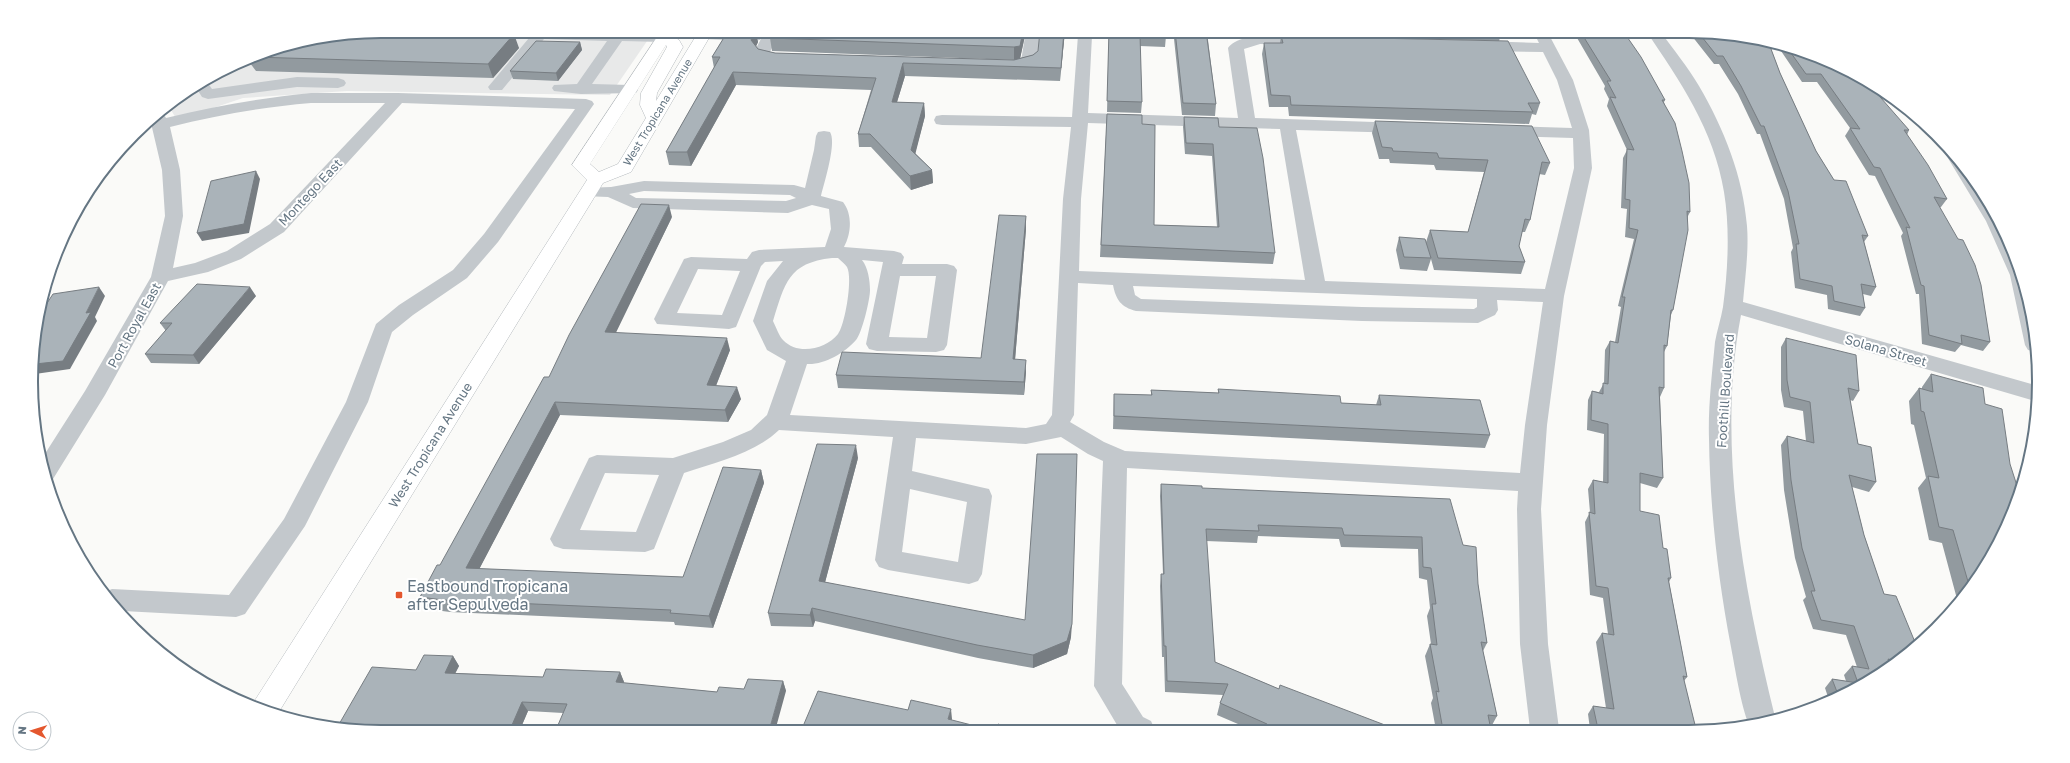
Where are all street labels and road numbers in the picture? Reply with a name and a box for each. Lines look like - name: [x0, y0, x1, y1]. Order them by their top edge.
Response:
- street label: West Tropicana Avenue: [620, 56, 694, 168]
- street label: Montego East: [275, 155, 345, 229]
- street label: Port Royal East: [104, 280, 164, 370]
- street label: Solana Street: [1843, 331, 1929, 369]
- street label: Foothill Boulevard: [1713, 333, 1737, 449]
- street label: West Tropicana Avenue: [385, 379, 475, 511]

